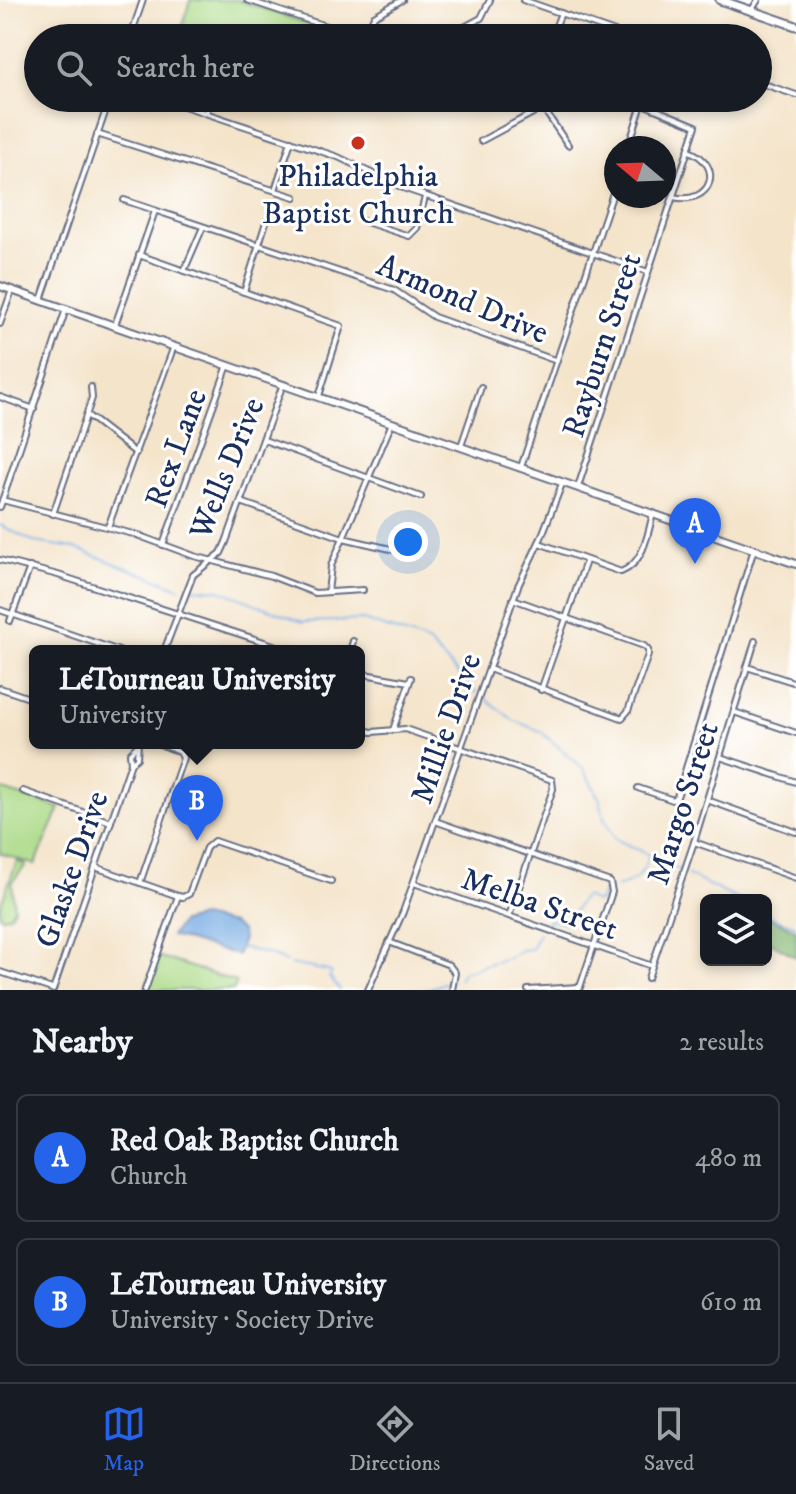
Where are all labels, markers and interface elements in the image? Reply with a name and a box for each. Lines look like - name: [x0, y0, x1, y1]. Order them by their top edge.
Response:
- search box: [24, 24, 772, 112]
- icon: search: [52, 46, 96, 90]
- text: Search here: [116, 50, 255, 87]
- marker: Philadelphia Baptist Church: [349, 134, 367, 152]
- north arrow: [604, 136, 676, 208]
- place label: Philadelphia Baptist Church: [262, 157, 454, 234]
- street label: Armond Drive: [370, 246, 554, 354]
- street label: Rayburn Street: [554, 248, 652, 443]
- street label: Rex Lane: [137, 384, 217, 514]
- street label: Wells Drive: [181, 392, 274, 546]
- pin: A: [669, 498, 721, 564]
- your location: [388, 522, 428, 562]
- popup: [29, 645, 365, 749]
- street label: Millie Drive: [403, 648, 491, 809]
- text: LeTourneau University: [59, 662, 335, 699]
- text: University: [59, 699, 167, 732]
- street label: Margo Street: [639, 717, 729, 890]
- pin: B: [171, 775, 223, 841]
- street label: Glaske Drive: [27, 786, 118, 953]
- street label: Melba Street: [456, 859, 623, 950]
- map controls: [700, 894, 772, 966]
- button: layers: [700, 894, 772, 966]
- text: Nearby: [32, 1021, 133, 1063]
- text: 2 results: [679, 1026, 764, 1059]
- text: Red Oak Baptist Church: [110, 1123, 399, 1160]
- text: A: [52, 1142, 68, 1175]
- text: 480 m: [695, 1142, 762, 1175]
- text: Church: [110, 1160, 188, 1193]
- text: LeTourneau University: [110, 1267, 386, 1304]
- text: B: [52, 1286, 68, 1319]
- text: 610 m: [700, 1286, 762, 1319]
- text: University · Society Drive: [110, 1304, 374, 1337]
- tab: Map: [102, 1402, 146, 1477]
- tab: Directions: [349, 1402, 440, 1477]
- tab: Saved: [644, 1402, 694, 1477]

